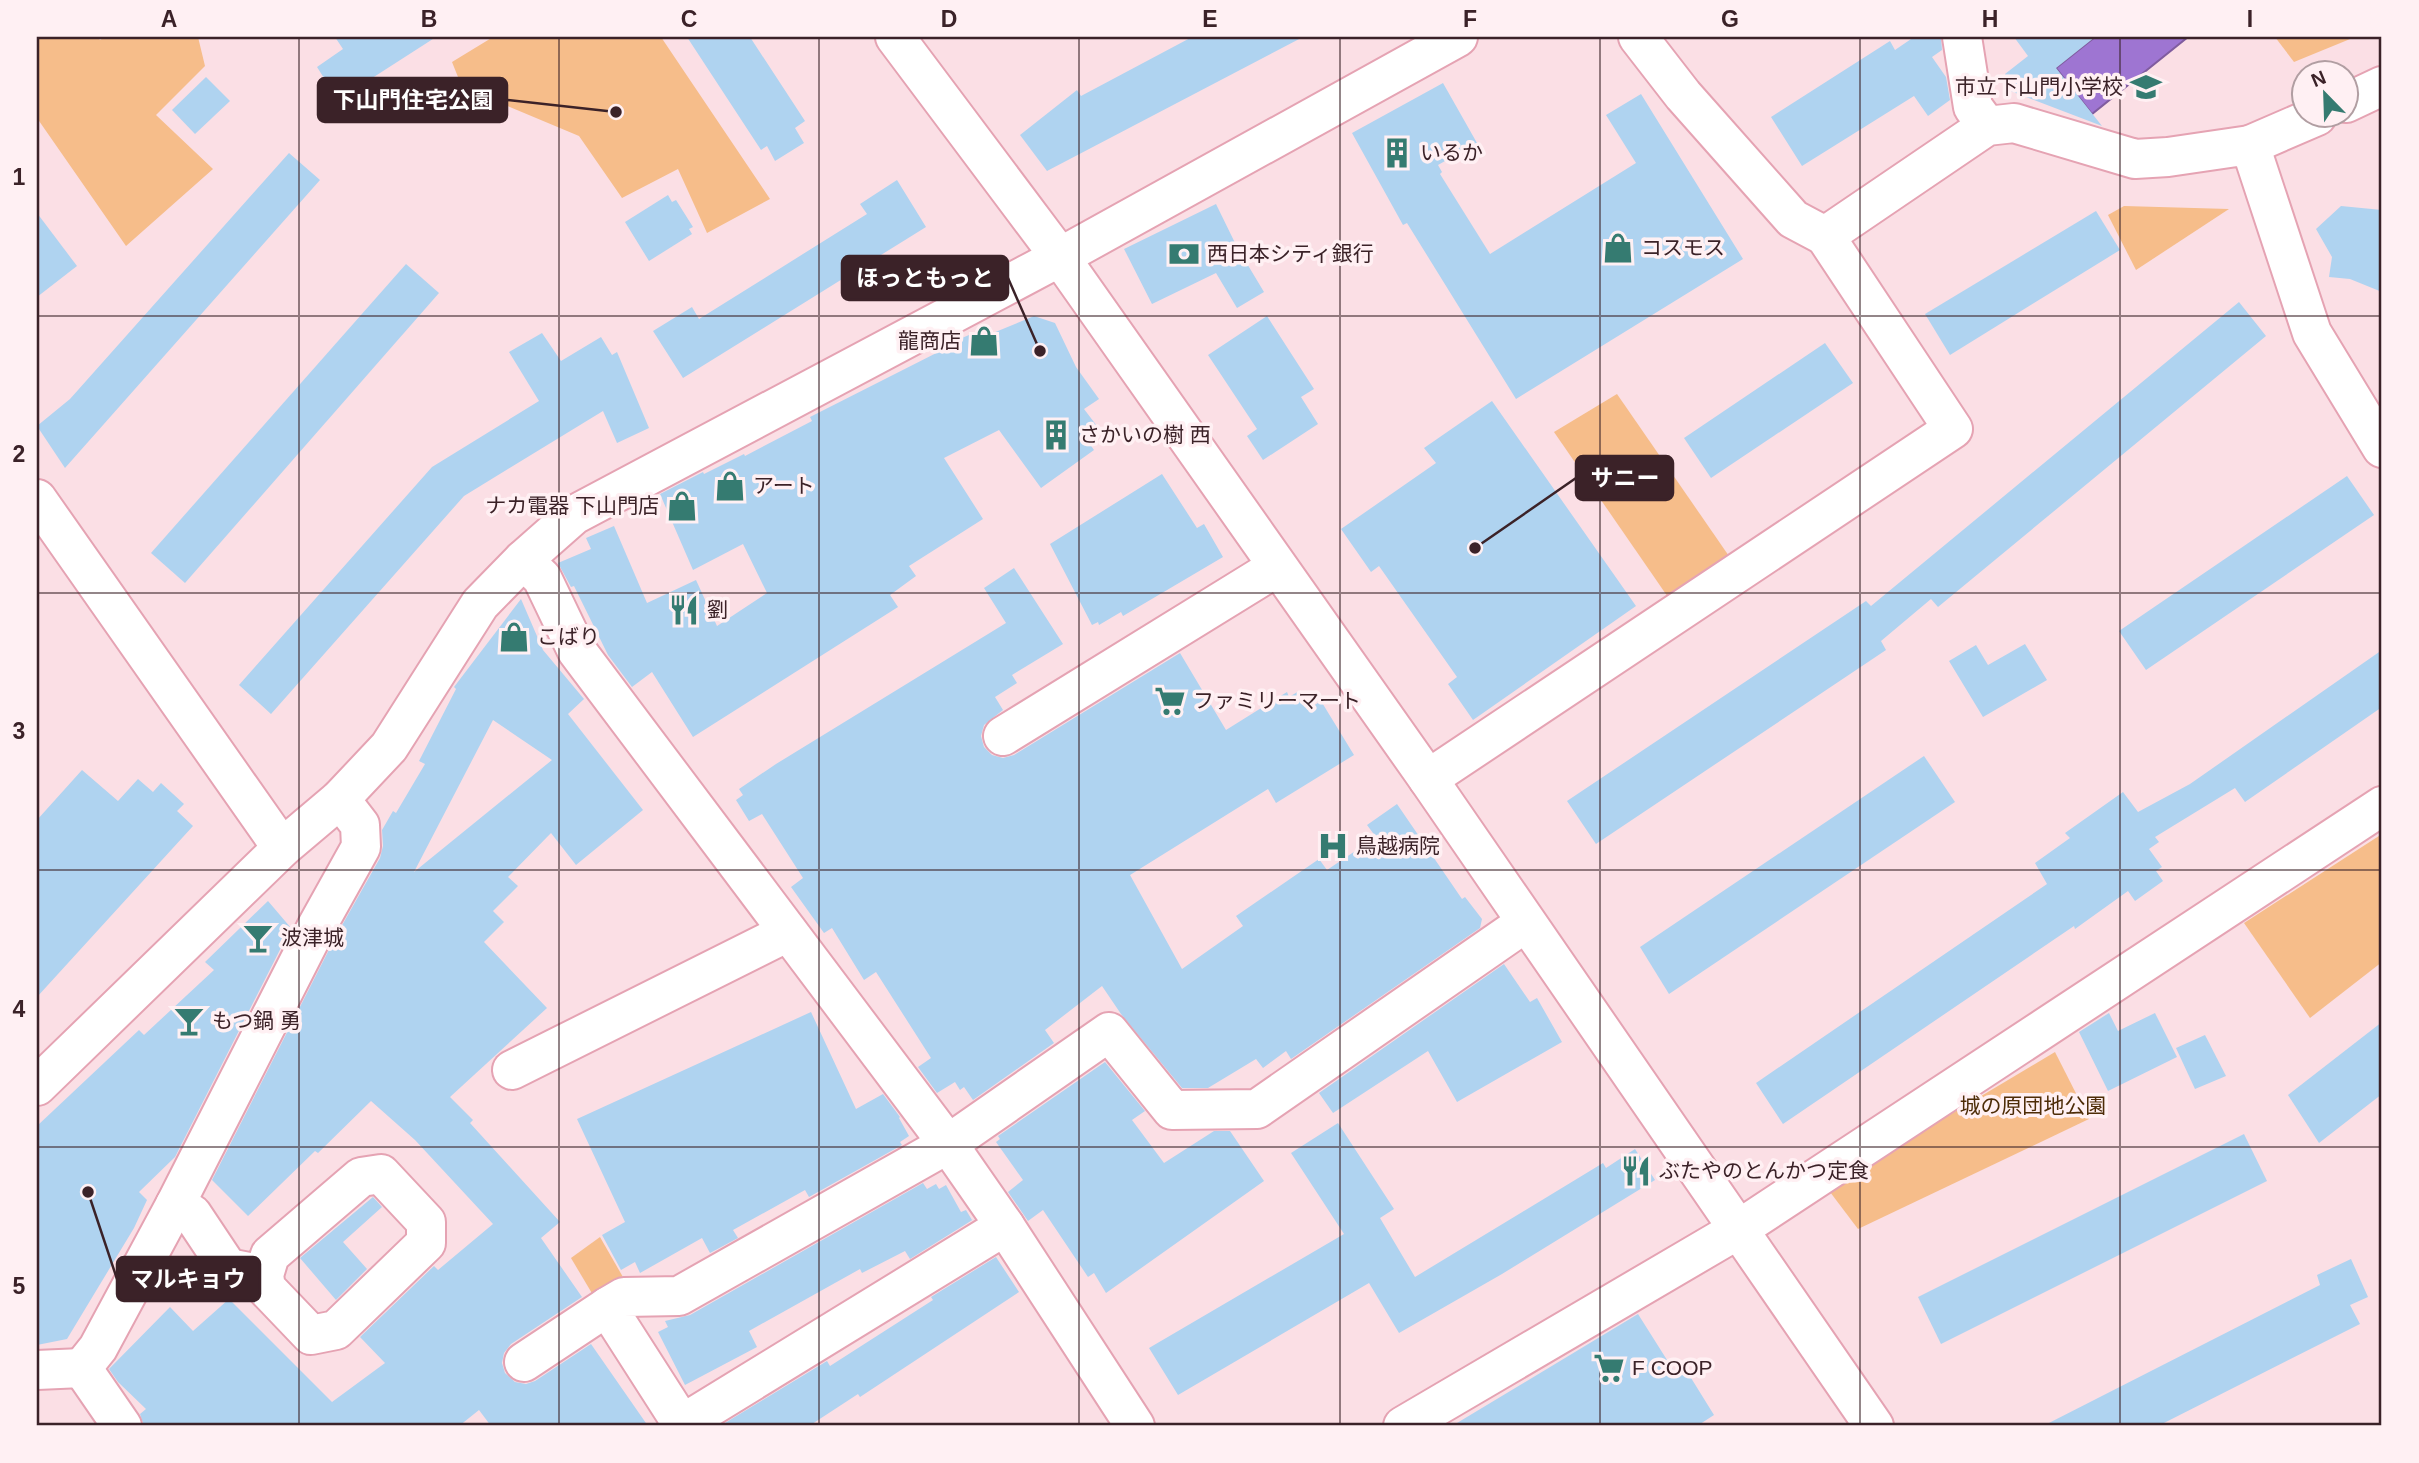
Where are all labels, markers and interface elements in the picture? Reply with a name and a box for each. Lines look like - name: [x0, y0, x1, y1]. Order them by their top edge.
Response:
- text: A: [161, 6, 177, 32]
- text: B: [421, 6, 437, 32]
- text: C: [681, 6, 697, 32]
- text: D: [941, 6, 957, 32]
- text: E: [1202, 6, 1218, 32]
- text: F: [1463, 6, 1477, 32]
- text: G: [1721, 6, 1739, 32]
- text: H: [1982, 6, 1998, 32]
- text: I: [2247, 6, 2253, 32]
- north arrow: [2290, 60, 2360, 130]
- text: N: [2308, 66, 2329, 91]
- school or university icon: 市立下山門小学校: [2129, 70, 2163, 104]
- place label: 市立下山門小学校: [1955, 75, 2123, 98]
- callout: 下山門住宅公園: [318, 78, 507, 122]
- text: 下山門住宅公園: [333, 87, 494, 113]
- building icon: いるか: [1380, 136, 1414, 170]
- place label: いるか: [1420, 141, 1483, 164]
- text: 1: [13, 164, 26, 190]
- shop icon: コスモス: [1601, 231, 1635, 265]
- place label: コスモス: [1641, 236, 1725, 259]
- bank icon: 西日本シティ銀行: [1167, 237, 1201, 271]
- place label: 西日本シティ銀行: [1207, 242, 1374, 265]
- callout: ほっともっと: [842, 256, 1008, 300]
- text: ほっともっと: [856, 265, 994, 291]
- shop icon: 龍商店: [967, 324, 1001, 358]
- place label: 龍商店: [898, 329, 961, 352]
- building icon: さかいの樹 西: [1039, 418, 1073, 452]
- place label: さかいの樹 西: [1079, 423, 1211, 446]
- text: 2: [13, 441, 25, 467]
- callout: サニー: [1576, 456, 1673, 500]
- text: サニー: [1591, 465, 1660, 491]
- shop icon: アート: [713, 469, 747, 503]
- place label: アート: [753, 474, 815, 497]
- shop icon: ナカ電器 下山門店: [665, 489, 699, 523]
- place label: ナカ電器 下山門店: [485, 494, 659, 517]
- restaurant icon: 劉: [667, 593, 701, 627]
- place label: 劉: [707, 598, 728, 621]
- shop icon: こばり: [497, 620, 531, 654]
- place label: こばり: [537, 625, 600, 648]
- supermarket icon: ファミリーマート: [1153, 684, 1187, 718]
- place label: ファミリーマート: [1193, 689, 1361, 712]
- text: 3: [13, 718, 25, 744]
- hospital icon: 鳥越病院: [1316, 829, 1350, 863]
- place label: 鳥越病院: [1356, 834, 1440, 857]
- bar icon: 波津城: [241, 921, 275, 955]
- place label: 波津城: [281, 926, 344, 949]
- text: 4: [13, 996, 26, 1022]
- bar icon: もつ鍋 勇: [172, 1004, 206, 1038]
- place label: もつ鍋 勇: [212, 1009, 301, 1032]
- park label: 城の原団地公園: [1960, 1094, 2107, 1117]
- restaurant icon: ぶたやのとんかつ定食: [1619, 1154, 1653, 1188]
- place label: ぶたやのとんかつ定食: [1659, 1159, 1869, 1182]
- callout: マルキョウ: [117, 1257, 260, 1301]
- text: マルキョウ: [131, 1266, 246, 1292]
- text: 5: [13, 1273, 26, 1299]
- supermarket icon: F COOP: [1592, 1351, 1626, 1385]
- place label: F COOP: [1632, 1356, 1713, 1379]

